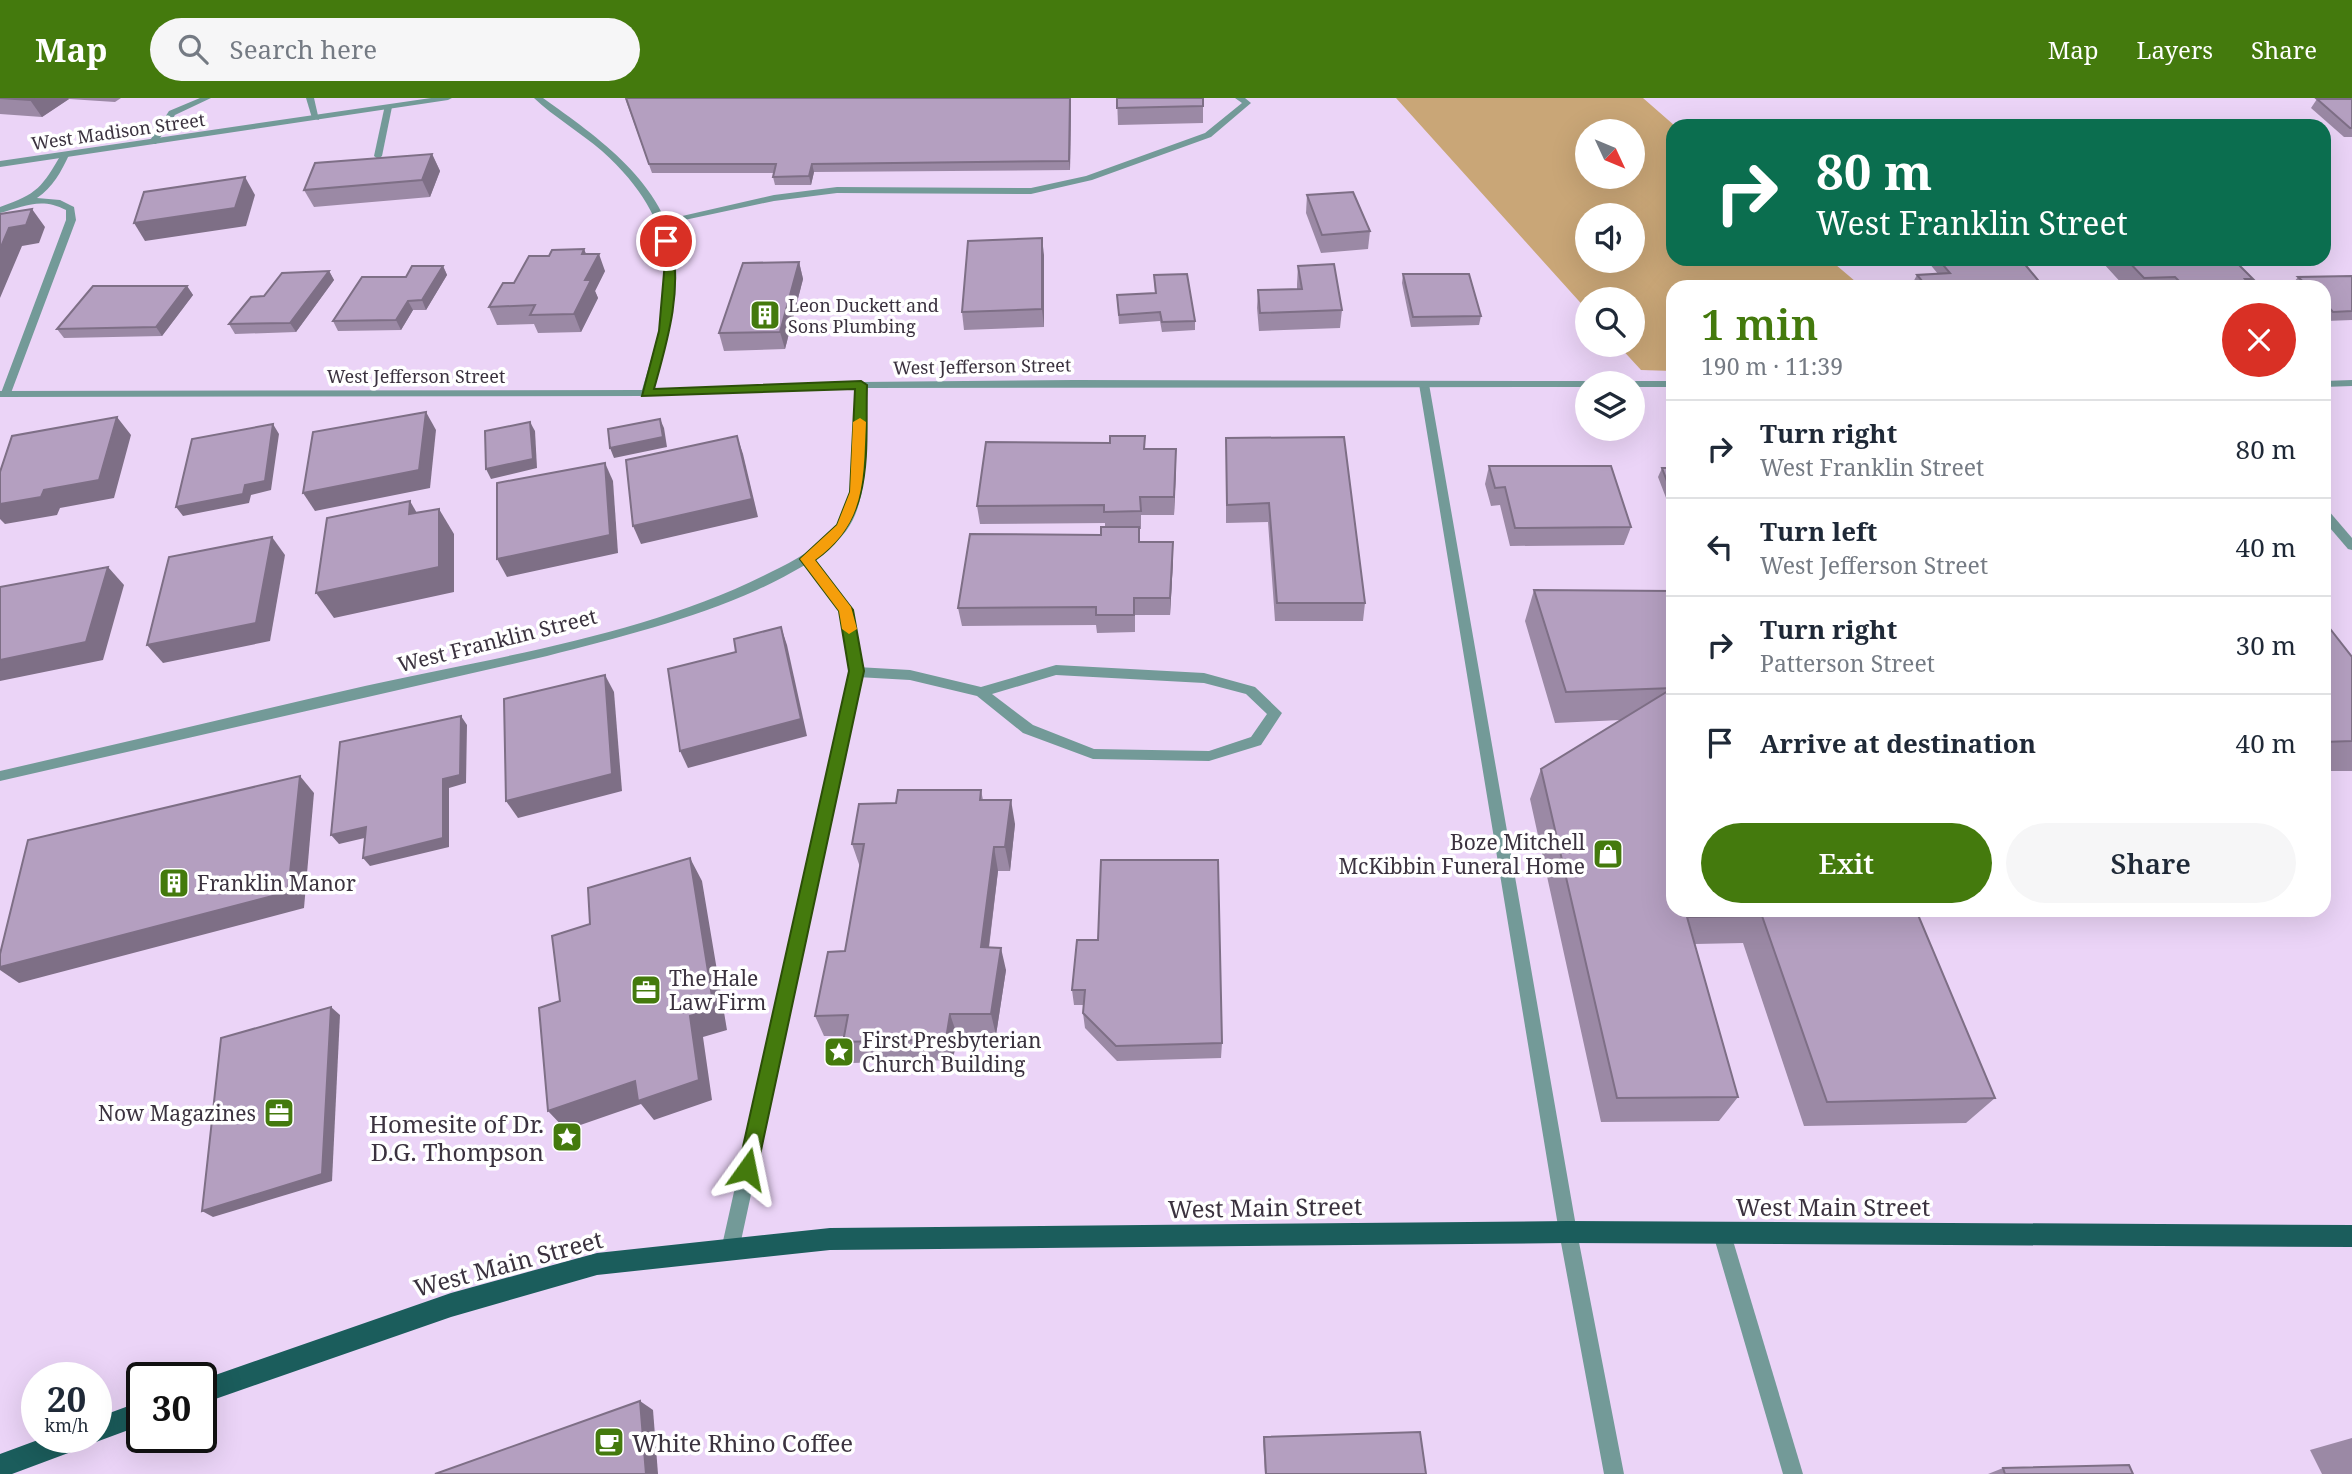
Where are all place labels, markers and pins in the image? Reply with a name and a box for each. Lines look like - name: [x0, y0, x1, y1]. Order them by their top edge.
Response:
- pin: [636, 211, 696, 271]
- place label: Leon Duckett and Sons Plumbing: [788, 293, 939, 338]
- building icon: Leon Duckett and Sons Plumbing: [748, 298, 782, 332]
- place label: Boze Mitchell McKibbin Funeral Home: [1338, 828, 1585, 880]
- shop icon: Boze Mitchell McKibbin Funeral Home: [1591, 837, 1625, 871]
- building icon: Franklin Manor: [157, 866, 191, 900]
- place label: Franklin Manor: [197, 869, 356, 897]
- place label: The Hale Law Firm: [669, 964, 766, 1016]
- office icon: The Hale Law Firm: [629, 973, 663, 1007]
- place label: First Presbyterian Church Building: [862, 1026, 1042, 1078]
- place icon: First Presbyterian Church Building: [822, 1035, 856, 1069]
- office icon: Now Magazines: [262, 1096, 296, 1130]
- place label: Now Magazines: [98, 1099, 256, 1127]
- place label: Homesite of Dr. D.G. Thompson: [369, 1107, 544, 1168]
- place icon: Homesite of Dr. D.G. Thompson: [550, 1120, 584, 1154]
- cafe icon: White Rhino Coffee: [592, 1425, 626, 1459]
- place label: White Rhino Coffee: [632, 1426, 853, 1459]

